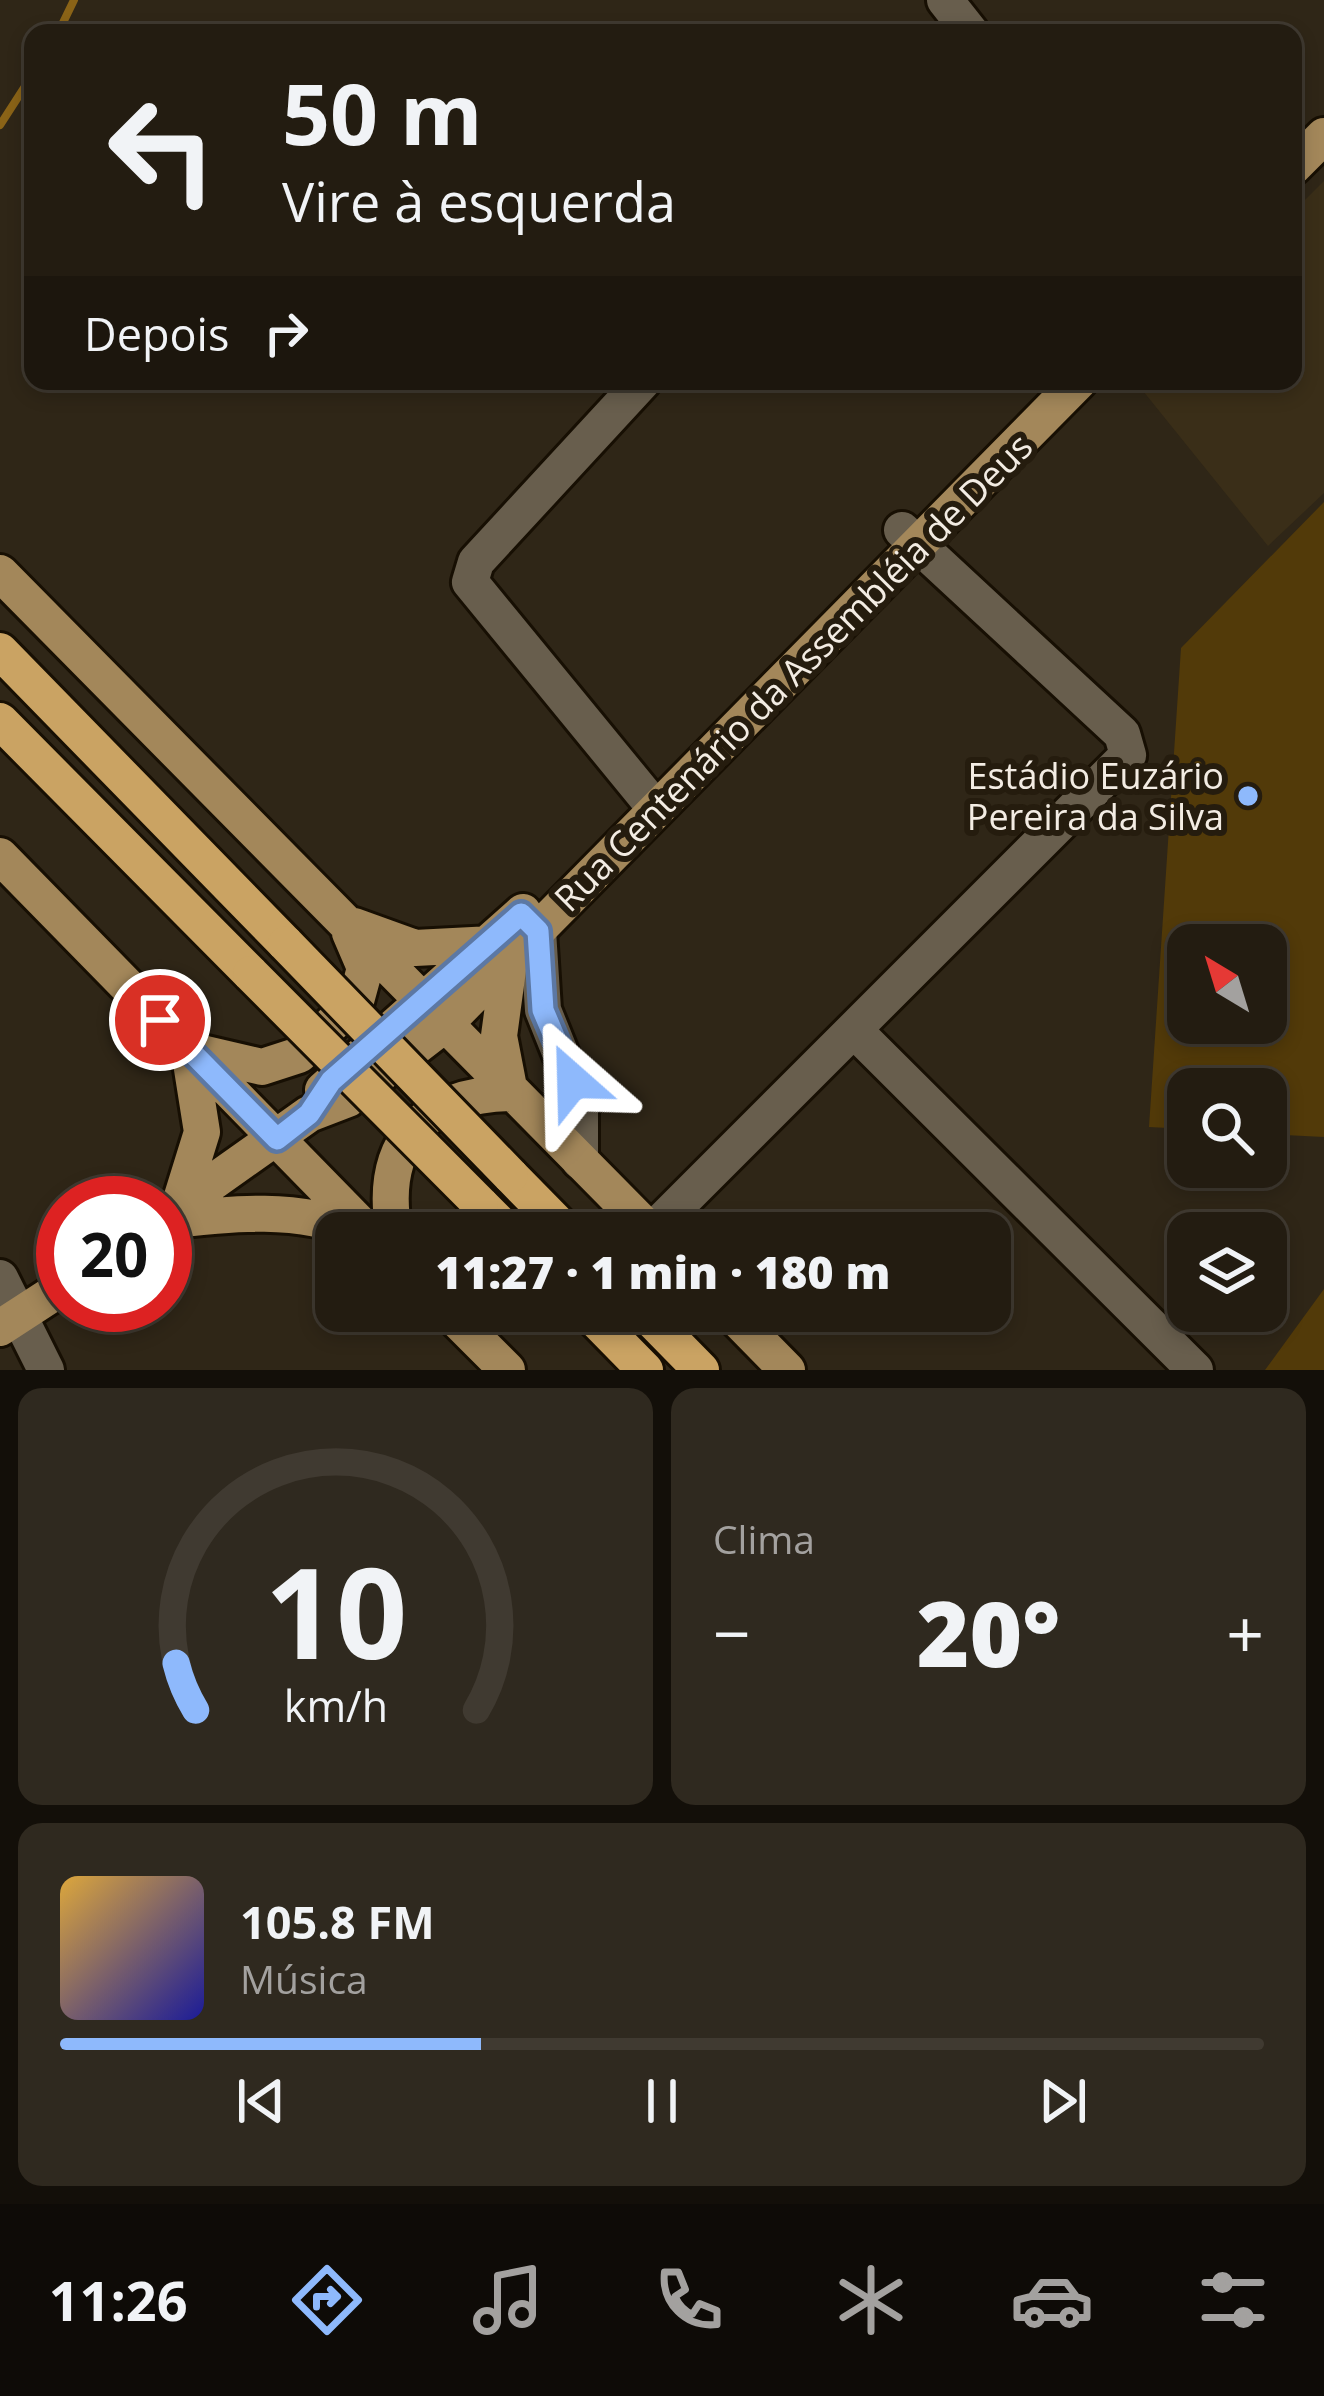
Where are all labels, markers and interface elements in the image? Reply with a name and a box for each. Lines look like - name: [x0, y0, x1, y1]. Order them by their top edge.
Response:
- text: 50 m: [282, 55, 482, 170]
- icon: left: [84, 72, 240, 228]
- text: Vire à esquerda: [282, 164, 676, 238]
- icon: right: [253, 300, 319, 366]
- text: Depois: [84, 303, 229, 364]
- street label: Rua Centenário da Assembléia de Deus: [543, 422, 1043, 922]
- place label: Estádio Euzário Pereira da Silva: [967, 751, 1224, 841]
- marker: Estádio Euzário Pereira da Silva: [1235, 783, 1261, 809]
- north arrow: [1167, 924, 1287, 1044]
- map controls: [1167, 924, 1287, 1332]
- pin: [109, 969, 211, 1071]
- icon: arrive: [127, 987, 193, 1053]
- position arrow: [510, 1018, 636, 1144]
- button: search: [1167, 1068, 1287, 1188]
- speed limit sign: 20: [36, 1176, 192, 1332]
- button: layers: [1167, 1212, 1287, 1332]
- text: 11:27 · 1 min · 180 m: [436, 1241, 890, 1302]
- text: Clima: [713, 1512, 815, 1565]
- text: 10: [264, 1526, 407, 1696]
- text: 20°: [917, 1571, 1060, 1693]
- text: −: [713, 1587, 751, 1677]
- text: +: [1226, 1587, 1264, 1677]
- text: km/h: [283, 1675, 388, 1734]
- text: 105.8 FM: [240, 1891, 435, 1952]
- text: Música: [240, 1952, 368, 2005]
- icon: previous: [228, 2068, 294, 2134]
- icon: pause: [629, 2068, 695, 2134]
- icon: next: [1030, 2068, 1096, 2134]
- icon: directions: [285, 2258, 369, 2342]
- icon: music: [466, 2258, 550, 2342]
- icon: phone: [647, 2258, 731, 2342]
- icon: climate: [829, 2258, 913, 2342]
- icon: car: [1010, 2258, 1094, 2342]
- icon: filters: [1191, 2258, 1275, 2342]
- text: 11:26: [49, 2263, 188, 2337]

